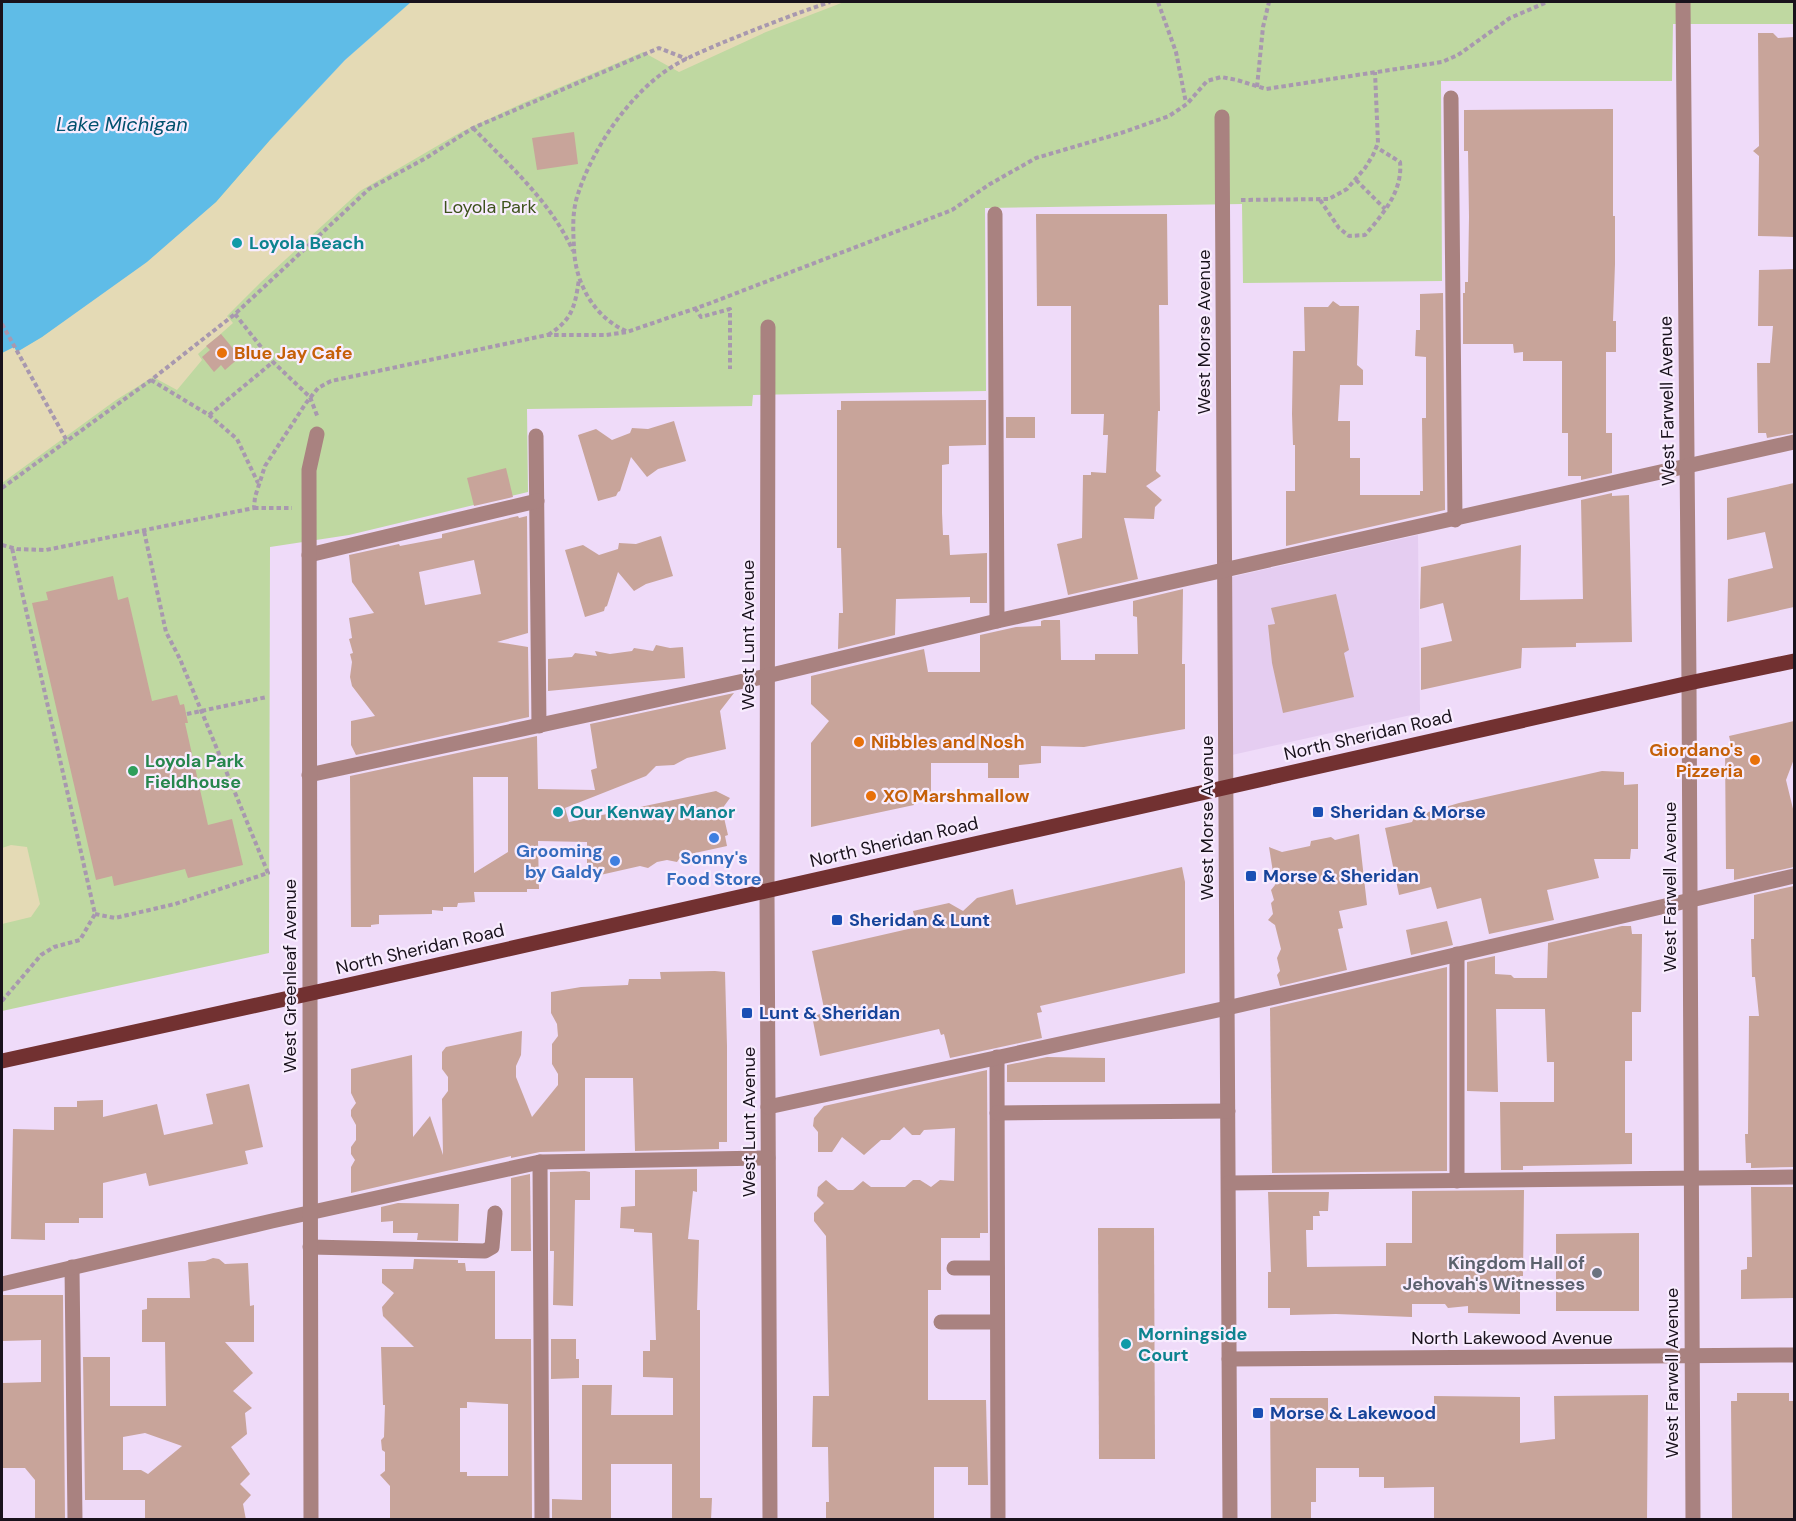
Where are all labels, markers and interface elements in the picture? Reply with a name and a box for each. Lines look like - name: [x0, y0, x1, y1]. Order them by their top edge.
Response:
- water label: Lake Michigan: [56, 111, 188, 137]
- park label: Loyola Park: [443, 195, 537, 219]
- place label: Loyola Beach: [249, 231, 364, 255]
- marker: Loyola Beach: [230, 236, 244, 250]
- street label: West Morse Avenue: [1192, 250, 1216, 414]
- street label: West Farwell Avenue: [1654, 316, 1680, 486]
- place label: Blue Jay Cafe: [234, 341, 353, 365]
- marker: Blue Jay Cafe: [215, 346, 229, 360]
- street label: West Lunt Avenue: [736, 560, 760, 710]
- street label: North Sheridan Road: [1281, 704, 1455, 766]
- place label: Nibbles and Nosh: [871, 730, 1025, 754]
- marker: Nibbles and Nosh: [852, 735, 866, 749]
- street label: West Morse Avenue: [1195, 736, 1219, 900]
- place label: Giordano's Pizzeria: [1649, 738, 1743, 783]
- place label: Loyola Park Fieldhouse: [145, 749, 245, 794]
- marker: Giordano's Pizzeria: [1748, 753, 1762, 767]
- marker: Loyola Park Fieldhouse: [126, 764, 140, 778]
- place label: XO Marshmallow: [883, 784, 1030, 808]
- marker: XO Marshmallow: [864, 789, 878, 803]
- place label: Our Kenway Manor: [570, 800, 735, 824]
- place label: Sheridan & Morse: [1330, 800, 1486, 824]
- street label: West Farwell Avenue: [1658, 802, 1682, 972]
- marker: Our Kenway Manor: [551, 805, 565, 819]
- marker: Sheridan & Morse: [1311, 805, 1325, 819]
- street label: North Sheridan Road: [807, 811, 981, 873]
- marker: Sonny's Food Store: [707, 831, 721, 845]
- place label: Grooming by Galdy: [516, 839, 603, 884]
- place label: Sonny's Food Store: [667, 846, 762, 891]
- marker: Grooming by Galdy: [608, 854, 622, 868]
- place label: Morse & Sheridan: [1263, 864, 1419, 888]
- marker: Morse & Sheridan: [1244, 869, 1258, 883]
- street label: West Greenleaf Avenue: [278, 879, 302, 1073]
- place label: Sheridan & Lunt: [849, 908, 990, 932]
- marker: Sheridan & Lunt: [830, 913, 844, 927]
- street label: North Sheridan Road: [333, 918, 507, 980]
- place label: Lunt & Sheridan: [759, 1001, 900, 1025]
- marker: Lunt & Sheridan: [740, 1006, 754, 1020]
- street label: West Lunt Avenue: [737, 1047, 761, 1197]
- place label: Kingdom Hall of Jehovah's Witnesses: [1402, 1251, 1585, 1296]
- marker: Kingdom Hall of Jehovah's Witnesses: [1590, 1266, 1604, 1280]
- street label: West Farwell Avenue: [1660, 1288, 1684, 1458]
- place label: Morningside Court: [1138, 1322, 1247, 1367]
- street label: North Lakewood Avenue: [1411, 1326, 1613, 1350]
- marker: Morningside Court: [1119, 1337, 1133, 1351]
- place label: Morse & Lakewood: [1270, 1401, 1436, 1425]
- marker: Morse & Lakewood: [1251, 1406, 1265, 1420]

